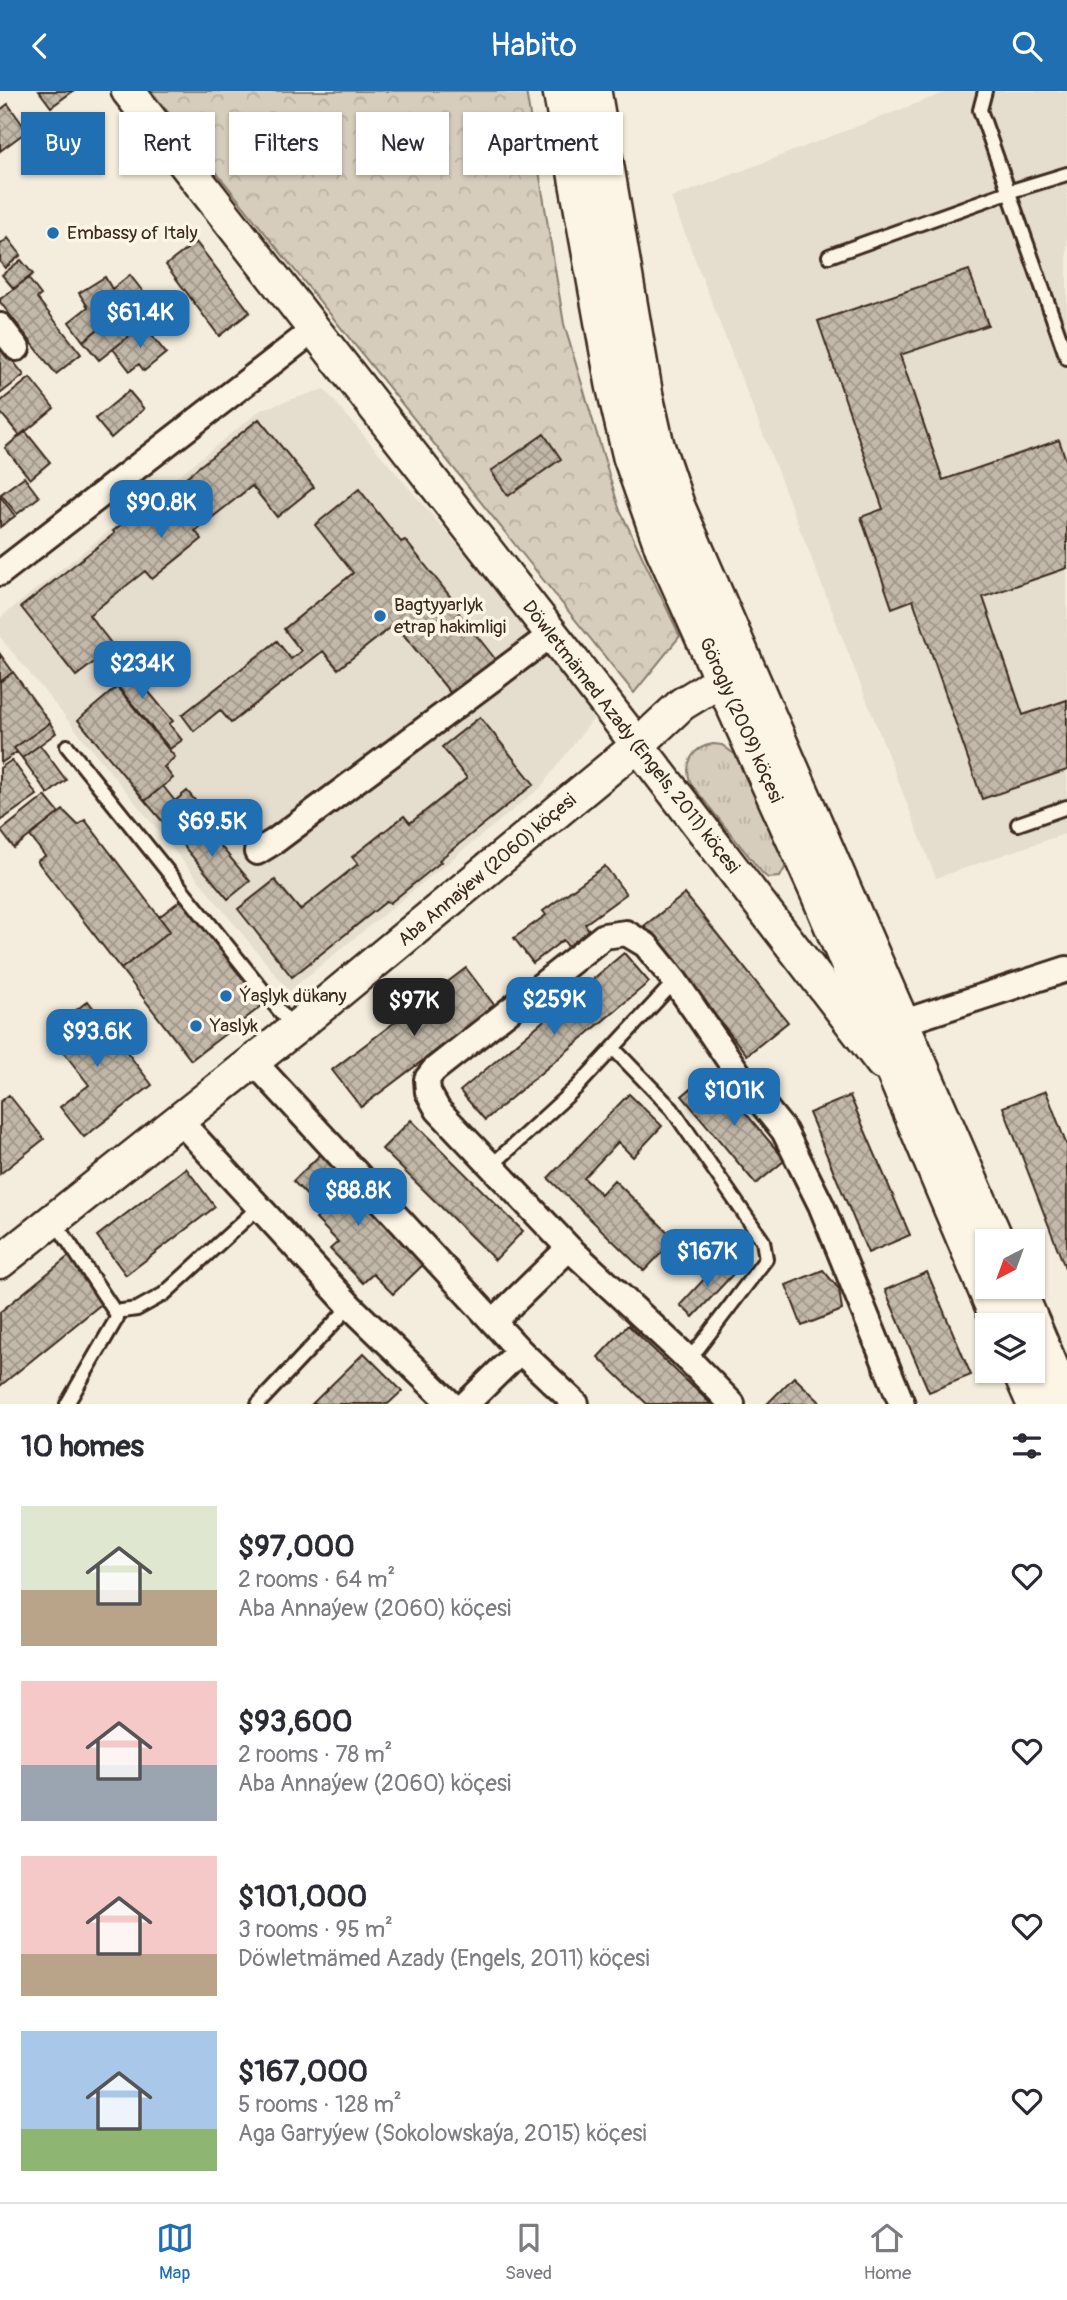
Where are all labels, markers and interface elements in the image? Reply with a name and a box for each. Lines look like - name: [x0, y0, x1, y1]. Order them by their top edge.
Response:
- text: Habito: [490, 26, 577, 66]
- icon: back: [21, 27, 59, 65]
- icon: search: [1008, 27, 1046, 65]
- chip: Buy: [21, 112, 105, 175]
- chip: Rent: [119, 112, 215, 175]
- chip: Filters: [229, 112, 342, 175]
- chip: New: [356, 112, 449, 175]
- chip: Apartment: [463, 112, 623, 175]
- place label: Embassy of Italy: [67, 221, 198, 245]
- marker: Embassy of Italy: [45, 225, 61, 241]
- pin: $61.4K: [83, 291, 197, 350]
- text: $61.4K: [106, 298, 174, 327]
- pin: $90.8K: [104, 481, 218, 540]
- text: $90.8K: [126, 488, 196, 517]
- place label: Bagtyyarlyk etrap hakimligi: [394, 593, 506, 639]
- street label: Döwletmämed Azady (Engels, 2011) köçesi: [517, 596, 745, 878]
- marker: Bagtyyarlyk etrap hakimligi: [372, 608, 388, 624]
- street label: Görogly (2009) köçesi: [694, 634, 788, 806]
- pin: $234K: [93, 641, 191, 701]
- text: $234K: [110, 649, 174, 678]
- street label: Aba Annaýew (2060) köçesi: [393, 788, 581, 952]
- pin: $69.5K: [155, 799, 269, 859]
- text: $69.5K: [177, 807, 247, 836]
- pin: $259K: [505, 977, 603, 1037]
- pin: $97K: [373, 979, 455, 1038]
- place label: Ýaşlyk dükany: [239, 984, 347, 1008]
- text: $259K: [522, 985, 586, 1014]
- text: $97K: [389, 986, 439, 1015]
- marker: Ýaşlyk dükany: [218, 988, 234, 1004]
- pin: $93.6K: [40, 1009, 154, 1069]
- place label: Yaslyk: [209, 1014, 258, 1038]
- text: $93.6K: [62, 1017, 132, 1046]
- marker: Yaslyk: [188, 1018, 204, 1034]
- pin: $101K: [685, 1069, 783, 1128]
- text: $101K: [704, 1076, 764, 1105]
- pin: $88.8K: [301, 1169, 415, 1228]
- text: $88.8K: [325, 1176, 391, 1205]
- pin: $167K: [658, 1229, 756, 1289]
- north arrow: [975, 1229, 1045, 1299]
- map controls: [975, 1229, 1045, 1383]
- text: $167K: [677, 1237, 737, 1266]
- button: layers: [975, 1313, 1045, 1383]
- icon: filters: [1008, 1427, 1046, 1465]
- text: 10 homes: [21, 1428, 144, 1465]
- text: $97,000: [238, 1528, 355, 1565]
- icon: home: [77, 1534, 161, 1618]
- icon: heart: [1008, 1557, 1046, 1595]
- text: 2 rooms · 64 m²: [238, 1565, 395, 1594]
- text: Aba Annaýew (2060) köçesi: [238, 1594, 511, 1623]
- text: $93,600: [238, 1703, 353, 1740]
- icon: home: [77, 1709, 161, 1793]
- icon: heart: [1008, 1732, 1046, 1770]
- text: 2 rooms · 78 m²: [238, 1740, 392, 1769]
- text: Aba Annaýew (2060) köçesi: [238, 1769, 511, 1798]
- text: $101,000: [238, 1878, 367, 1915]
- icon: home: [77, 1884, 161, 1968]
- icon: heart: [1008, 1907, 1046, 1945]
- text: 3 rooms · 95 m²: [238, 1915, 393, 1944]
- text: Döwletmämed Azady (Engels, 2011) köçesi: [238, 1944, 650, 1973]
- text: $167,000: [238, 2053, 368, 2090]
- icon: home: [77, 2059, 161, 2143]
- icon: heart: [1008, 2082, 1046, 2120]
- text: 5 rooms · 128 m²: [238, 2090, 402, 2119]
- text: Aga Garryýew (Sokolowskaýa, 2015) köçesi: [238, 2119, 647, 2148]
- tab: Map: [156, 2219, 194, 2285]
- tab: Saved: [505, 2219, 552, 2285]
- tab: Home: [863, 2219, 911, 2285]

